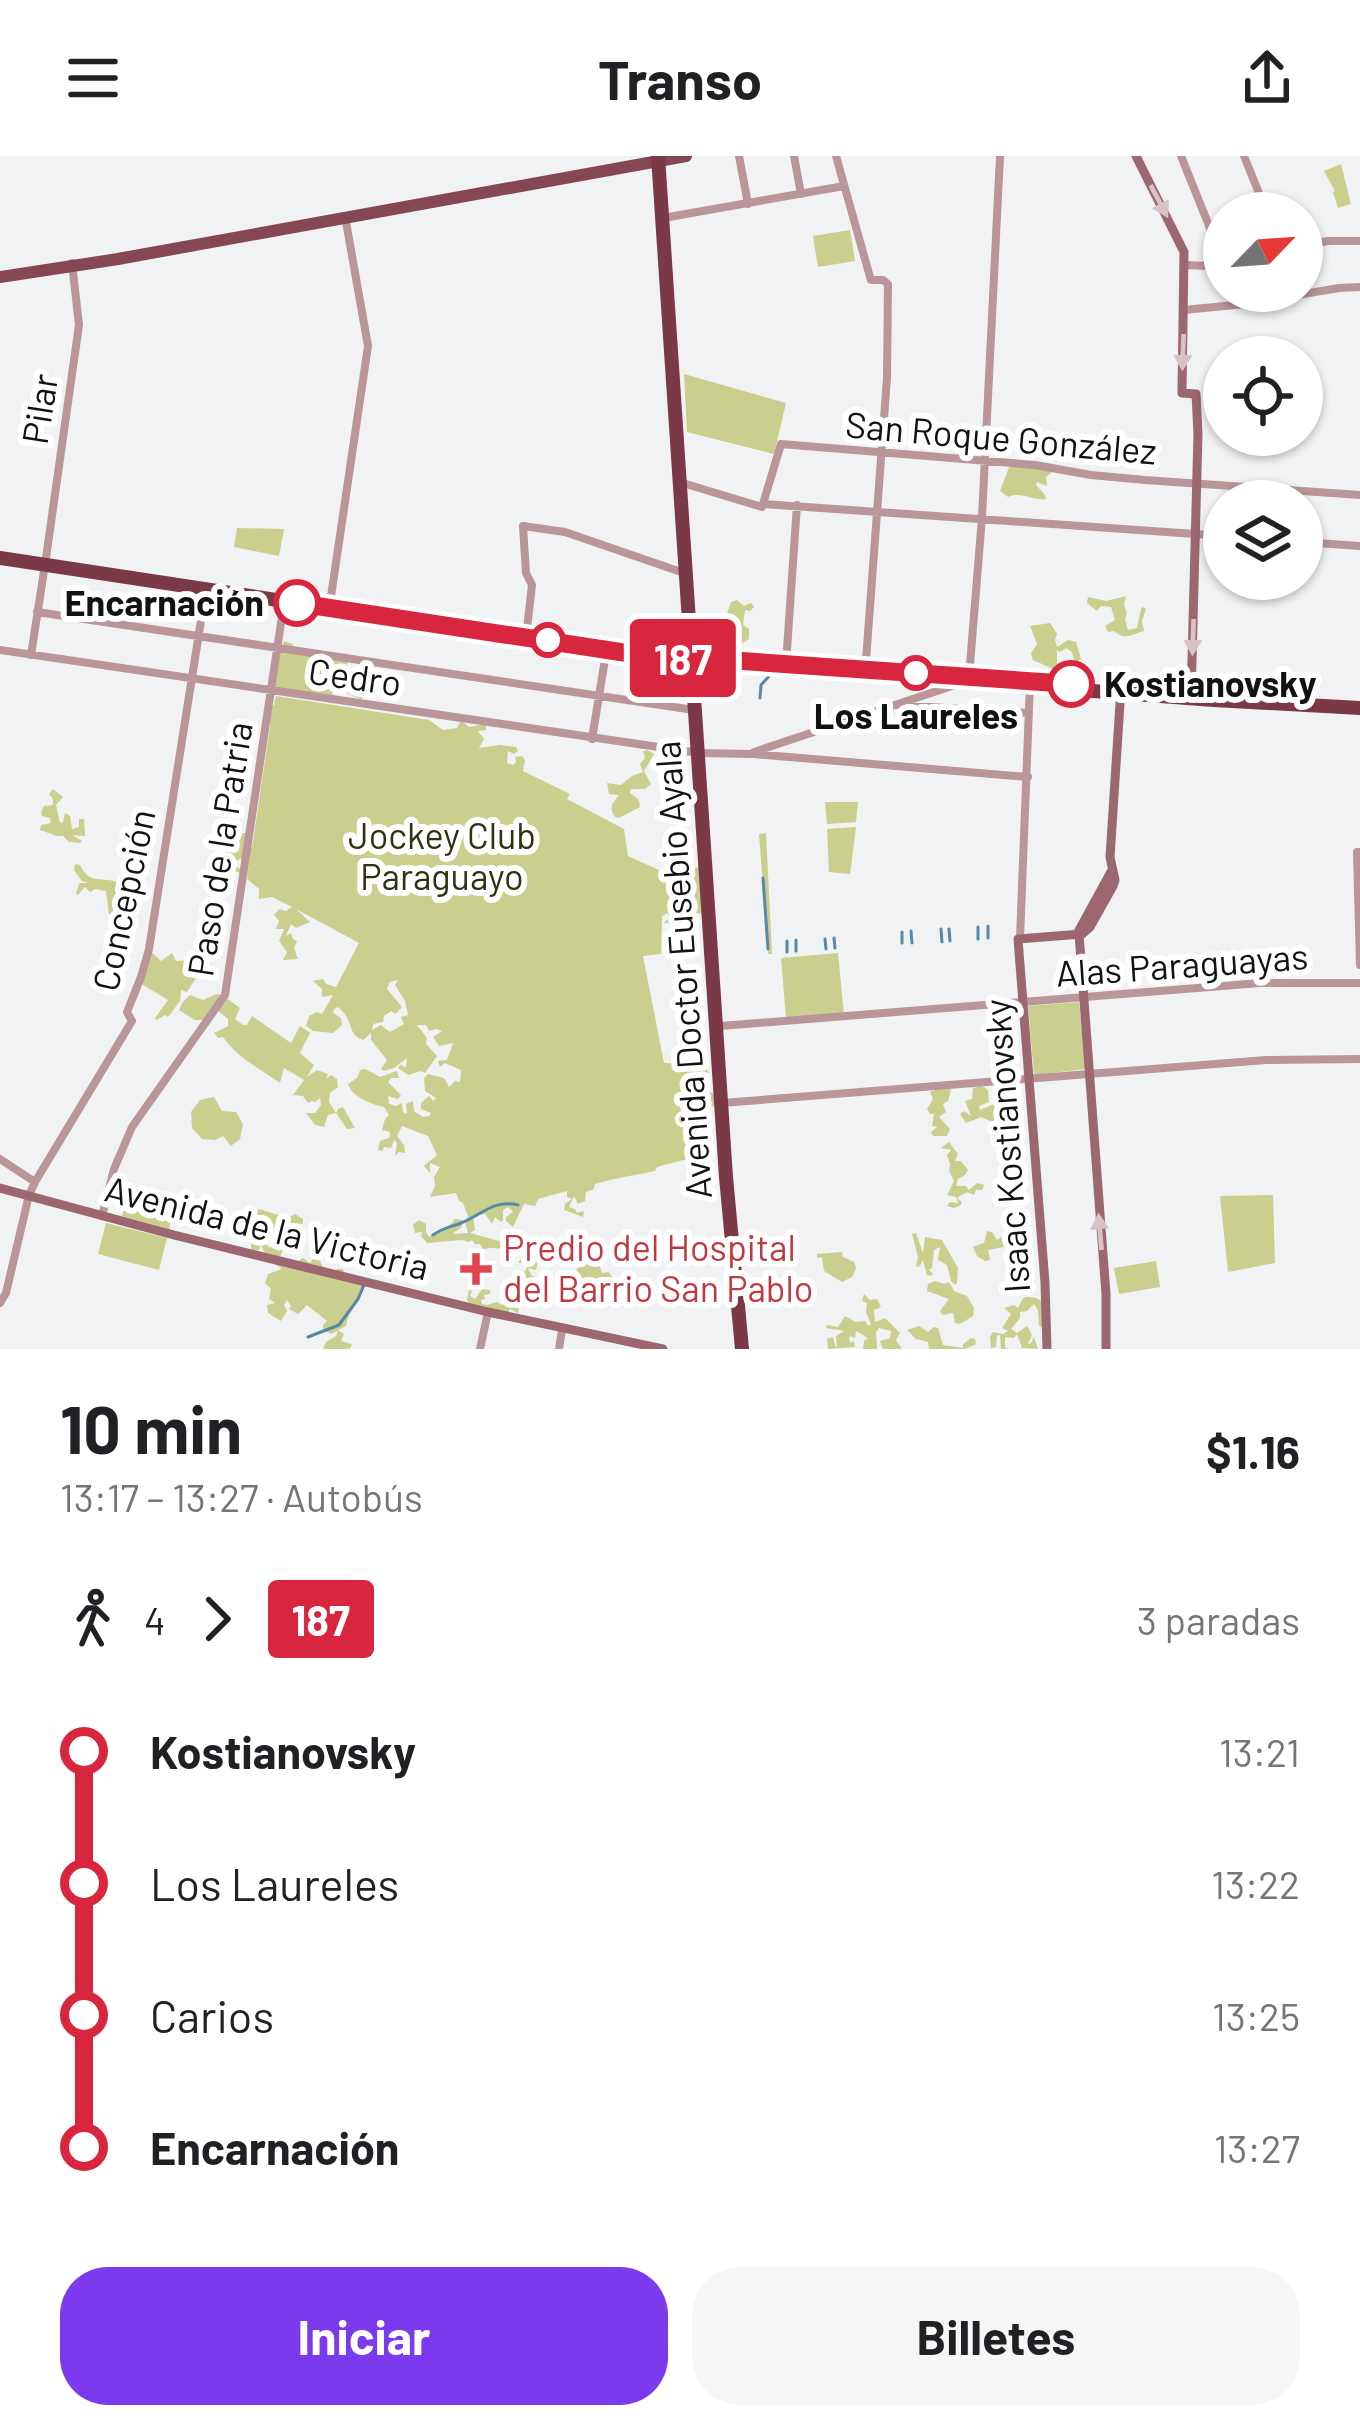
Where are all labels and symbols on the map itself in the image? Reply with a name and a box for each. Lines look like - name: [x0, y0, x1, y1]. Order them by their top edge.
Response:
- one-way arrow: [1148, 184, 1169, 219]
- north arrow: [1203, 192, 1323, 312]
- one-way arrow: [1173, 334, 1192, 372]
- street label: Pilar: [12, 371, 65, 447]
- street label: San Roque González: [844, 401, 1158, 472]
- place label: Encarnación: [65, 580, 264, 623]
- marker: Encarnación: [275, 581, 319, 625]
- line badge: 187: [614, 619, 752, 697]
- one-way arrow: [1183, 619, 1202, 657]
- unlabelled marker: [532, 624, 564, 656]
- street label: Cedro: [306, 648, 404, 703]
- marker: Los Laureles: [900, 657, 932, 689]
- place label: Kostianovsky: [1104, 661, 1317, 704]
- marker: Kostianovsky: [1049, 662, 1093, 706]
- place label: Los Laureles: [814, 693, 1018, 736]
- street label: Paso de la Patria: [177, 719, 260, 979]
- street label: Avenida Doctor Eusebio Ayala: [644, 740, 719, 1200]
- street label: Concepción: [82, 805, 163, 994]
- park label: Jockey Club Paraguayo: [348, 813, 536, 897]
- street label: Alas Paraguayas: [1054, 933, 1309, 994]
- street label: Isaac Kostianovsky: [974, 998, 1037, 1294]
- street label: Avenida de la Victoria: [101, 1165, 434, 1288]
- one-way arrow: [1090, 1213, 1109, 1250]
- place label: Predio del Hospital del Barrio San Pablo: [503, 1225, 813, 1309]
- marker: Predio del Hospital del Barrio San Pablo: [460, 1253, 492, 1285]

